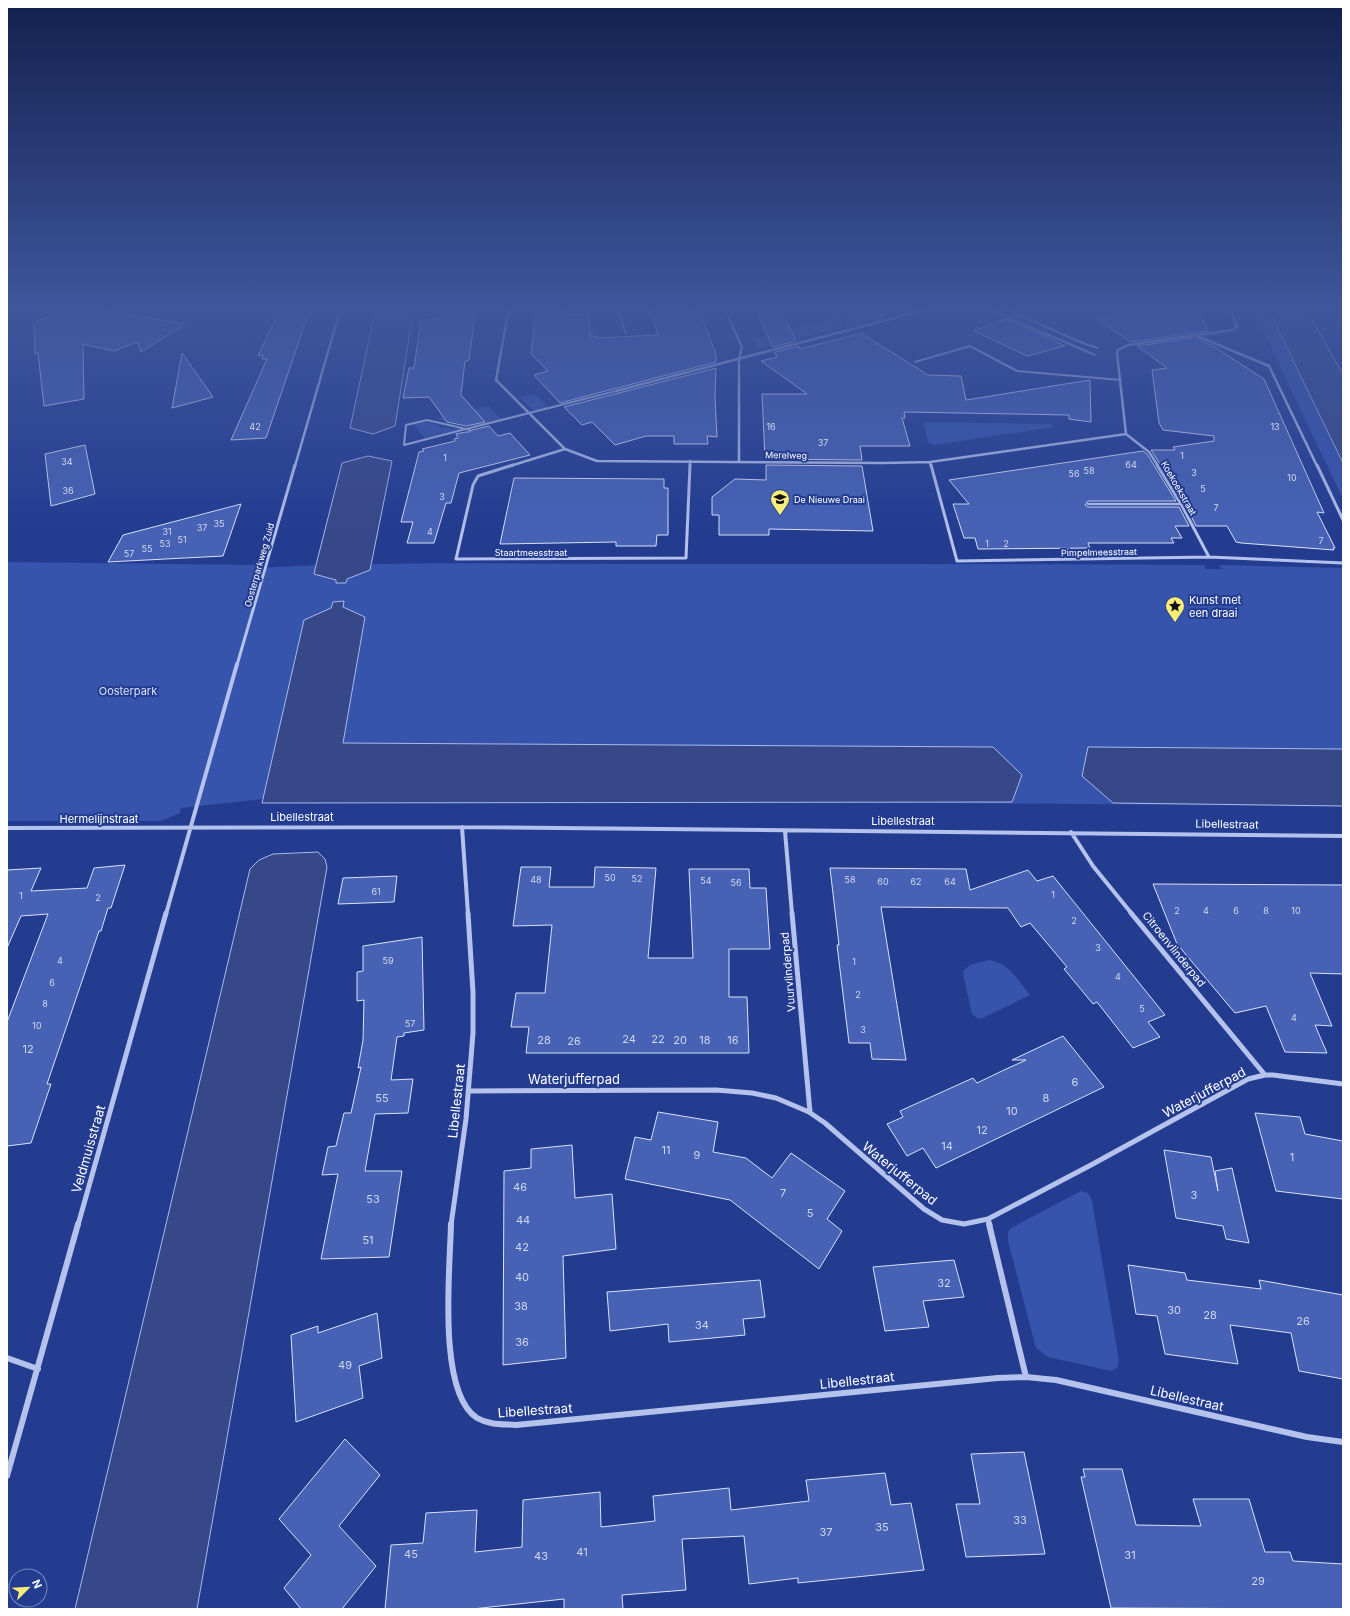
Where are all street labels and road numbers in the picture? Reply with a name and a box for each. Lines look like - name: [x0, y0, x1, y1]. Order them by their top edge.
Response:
- street label: Merelweg: [765, 449, 807, 461]
- street label: Koekoekstraat: [1159, 459, 1199, 517]
- street label: Oosterparkweg Zuid: [242, 522, 276, 608]
- street label: Pimpelmeesstraat: [1061, 546, 1137, 558]
- street label: Staartmeesstraat: [495, 547, 567, 558]
- street label: Libellestraat: [270, 810, 334, 824]
- street label: Hermelijnstraat: [60, 812, 139, 826]
- street label: Libellestraat: [871, 814, 935, 828]
- street label: Libellestraat: [1195, 816, 1259, 832]
- street label: Citroenvlinderpad: [1139, 908, 1209, 990]
- street label: Vuurvlinderpad: [778, 931, 798, 1013]
- street label: Libellestraat: [444, 1063, 468, 1139]
- street label: Waterjufferpad: [1160, 1063, 1248, 1121]
- street label: Waterjufferpad: [528, 1071, 620, 1087]
- street label: Veldmuisstraat: [68, 1103, 108, 1195]
- street label: Waterjufferpad: [859, 1138, 941, 1208]
- street label: Libellestraat: [819, 1368, 895, 1392]
- street label: Libellestraat: [1149, 1382, 1225, 1414]
- street label: Libellestraat: [497, 1399, 573, 1421]

